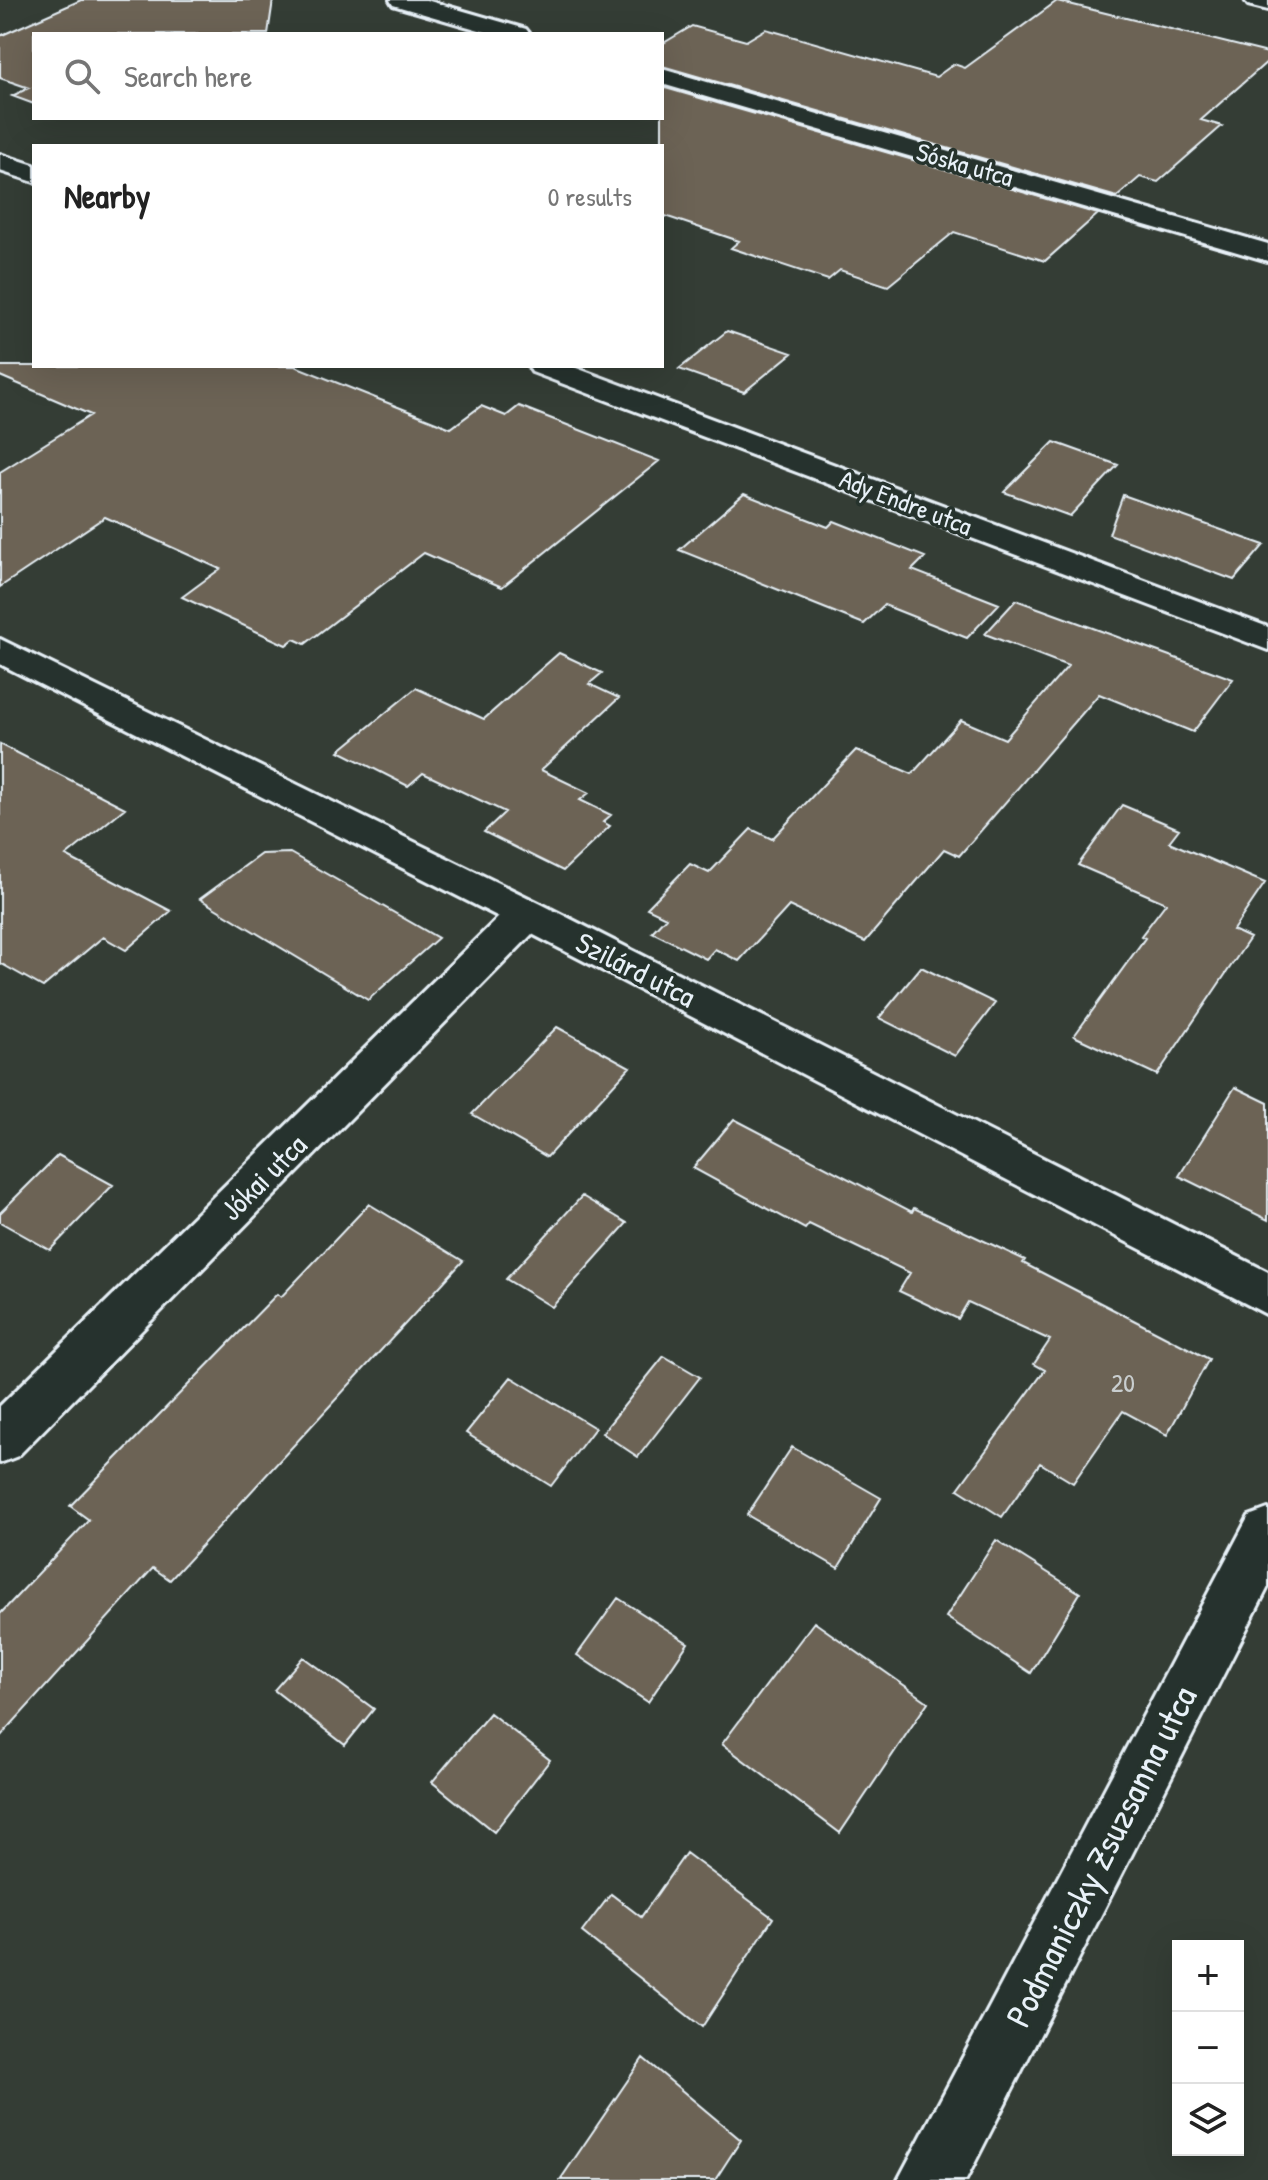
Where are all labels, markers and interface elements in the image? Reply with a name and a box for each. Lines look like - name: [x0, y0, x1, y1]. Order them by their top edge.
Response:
- search box: [32, 32, 664, 120]
- icon: search: [60, 54, 104, 98]
- text: Search here: [124, 56, 252, 96]
- street label: Sóska utca: [913, 134, 1017, 194]
- text: Nearby: [64, 173, 150, 219]
- text: 0 results: [548, 179, 632, 214]
- street label: Ady Endre utca: [835, 461, 977, 543]
- street label: Szilárd utca: [569, 922, 703, 1016]
- street label: Jókai utca: [211, 1125, 315, 1229]
- house number: 20: [1111, 1365, 1135, 1400]
- street label: Podmaniczky Zsuzsanna utca: [993, 1677, 1207, 2035]
- map controls: [1172, 1940, 1244, 2156]
- button: +: [1172, 1940, 1244, 2012]
- button: −: [1172, 2012, 1244, 2084]
- button: layers: [1172, 2084, 1244, 2156]

